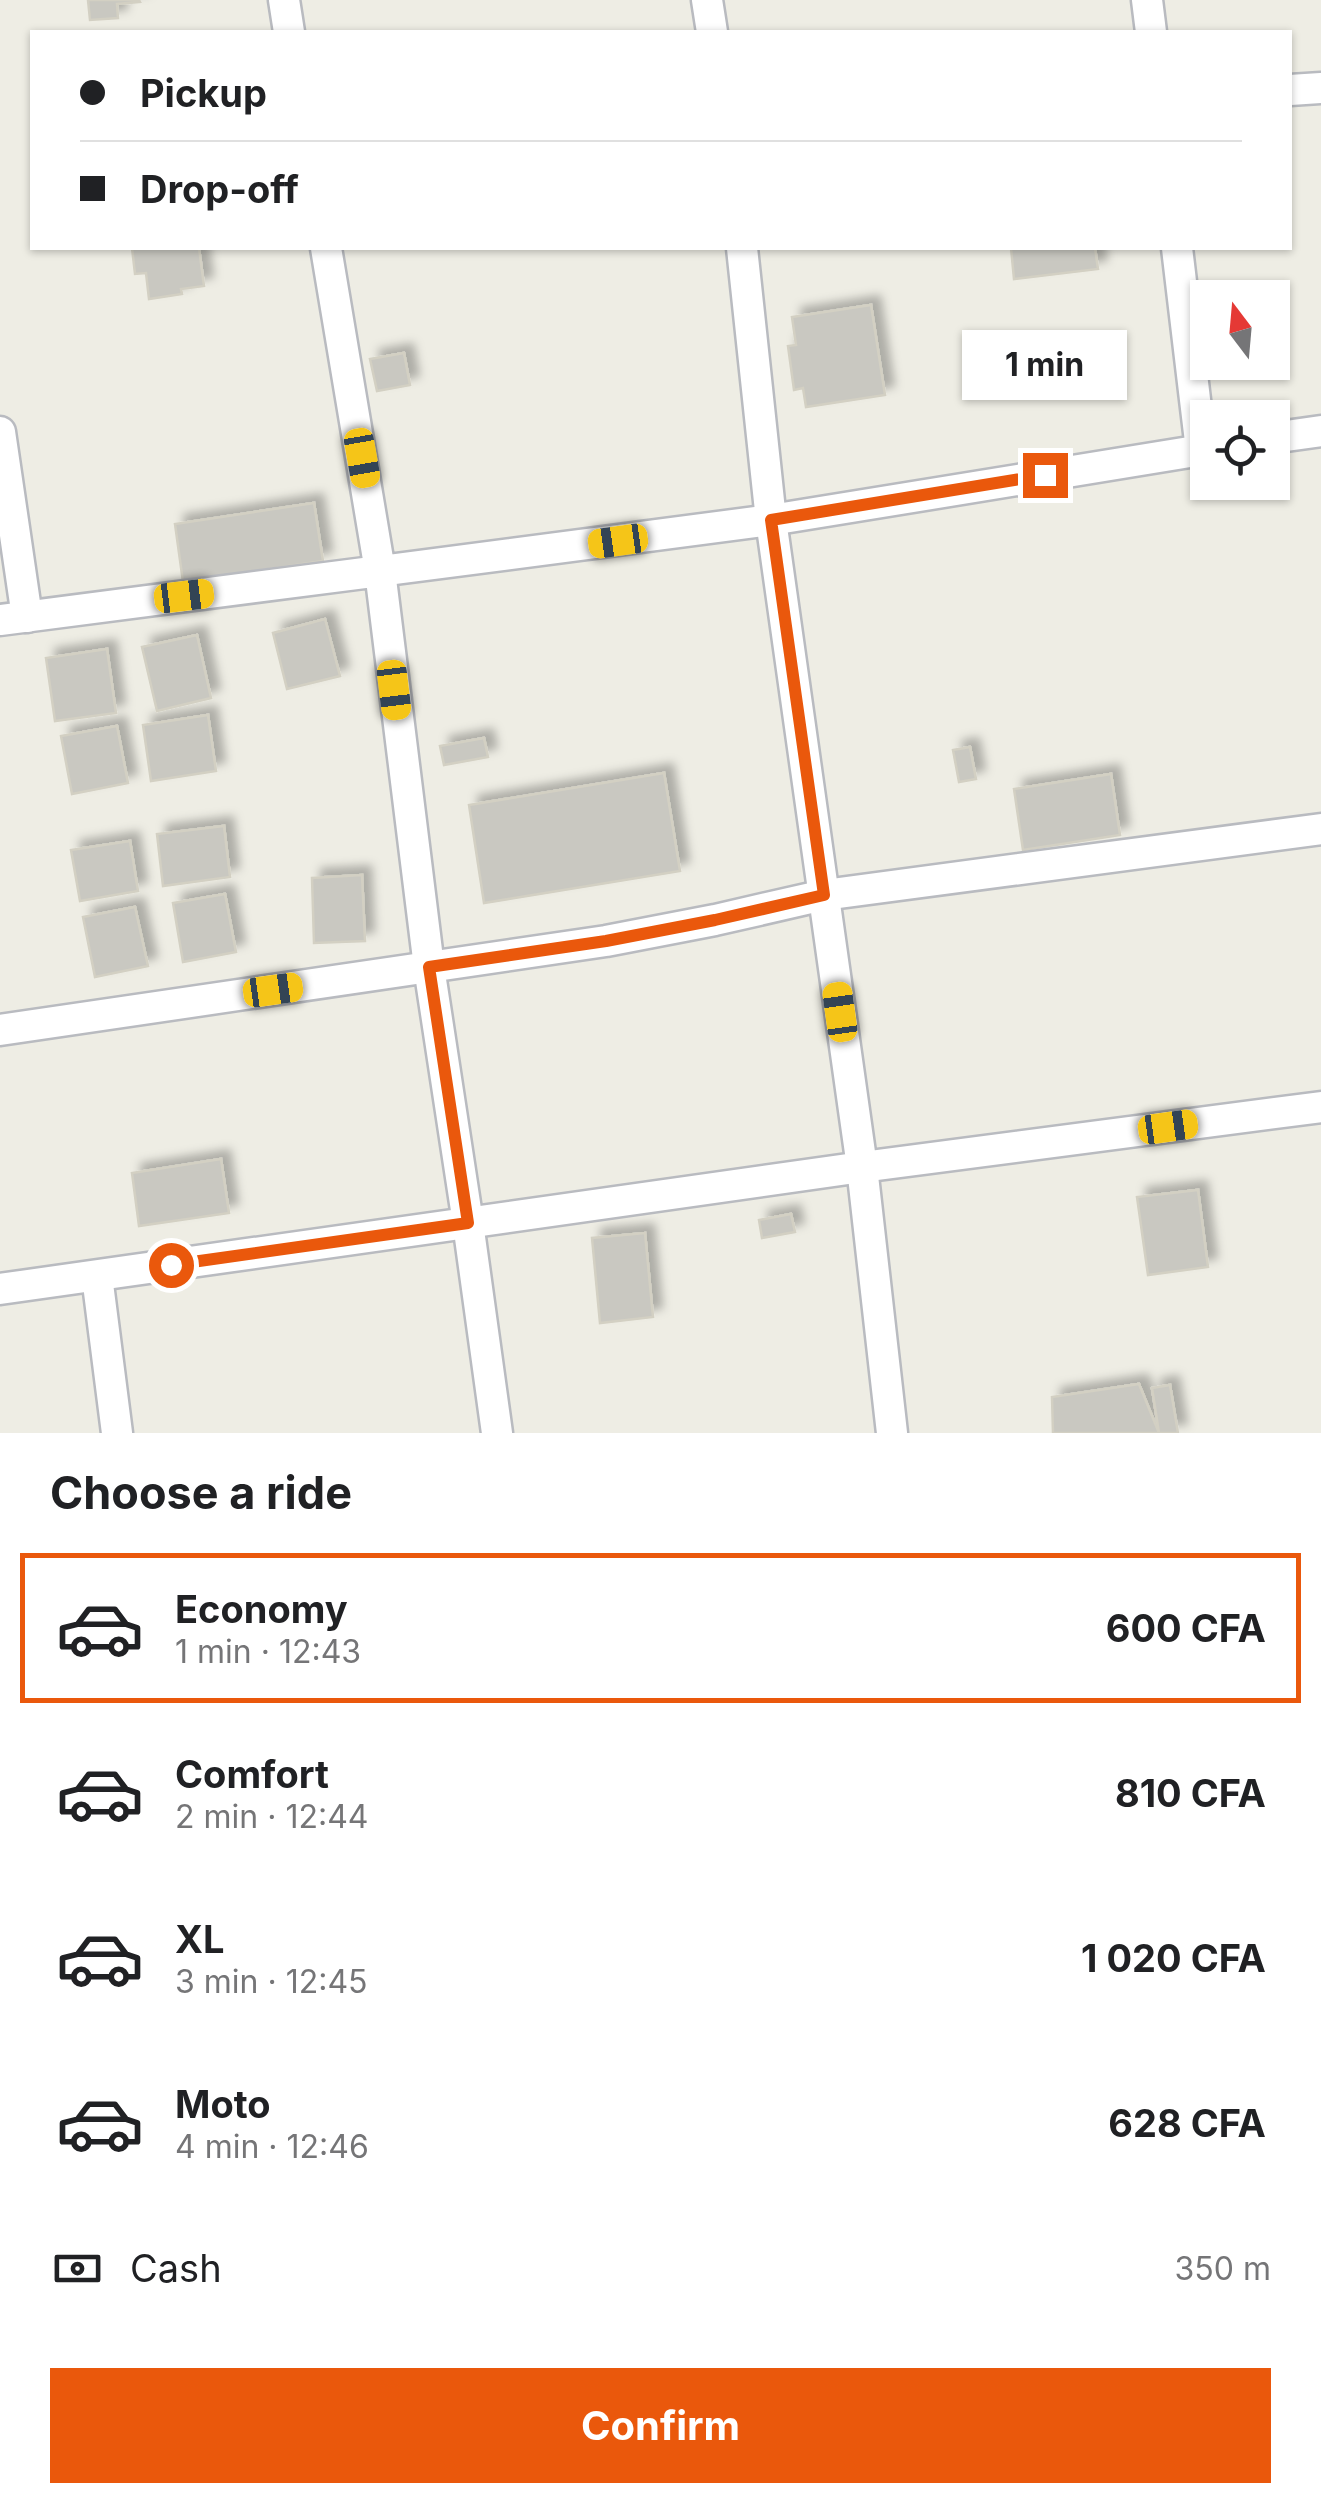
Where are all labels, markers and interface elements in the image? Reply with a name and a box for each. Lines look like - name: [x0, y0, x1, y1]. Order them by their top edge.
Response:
- text: Pickup: [140, 70, 267, 116]
- text: Drop-off: [140, 166, 299, 212]
- north arrow: [1190, 280, 1290, 380]
- map controls: [1190, 280, 1290, 500]
- callout: 1 min: [962, 330, 1128, 400]
- text: 1 min: [1005, 345, 1084, 384]
- button: locate: [1190, 400, 1290, 500]
- car: [342, 426, 382, 490]
- route end: [1023, 453, 1068, 498]
- car: [586, 522, 650, 560]
- car: [152, 577, 216, 615]
- car: [375, 658, 413, 722]
- car: [241, 971, 305, 1009]
- car: [821, 980, 859, 1044]
- car: [1136, 1108, 1200, 1146]
- route start: [149, 1243, 194, 1288]
- text: Choose a ride: [50, 1465, 352, 1520]
- icon: car: [55, 1583, 145, 1673]
- text: Economy: [175, 1586, 348, 1632]
- text: 600 CFA: [1106, 1605, 1266, 1651]
- text: 1 min · 12:43: [175, 1632, 361, 1671]
- icon: car: [55, 1748, 145, 1838]
- text: Comfort: [175, 1751, 329, 1797]
- text: 810 CFA: [1115, 1770, 1266, 1816]
- text: 2 min · 12:44: [175, 1797, 369, 1836]
- icon: car: [55, 1913, 145, 2003]
- text: XL: [175, 1916, 225, 1962]
- text: 1 020 CFA: [1081, 1935, 1266, 1981]
- text: 3 min · 12:45: [175, 1962, 368, 2001]
- icon: car: [55, 2078, 145, 2168]
- text: Moto: [175, 2081, 271, 2127]
- text: 628 CFA: [1108, 2100, 1266, 2146]
- text: 4 min · 12:46: [175, 2127, 369, 2166]
- icon: cash: [50, 2241, 105, 2296]
- text: Cash: [130, 2245, 222, 2291]
- text: 350 m: [1175, 2249, 1271, 2288]
- button: Confirm: [50, 2368, 1271, 2483]

